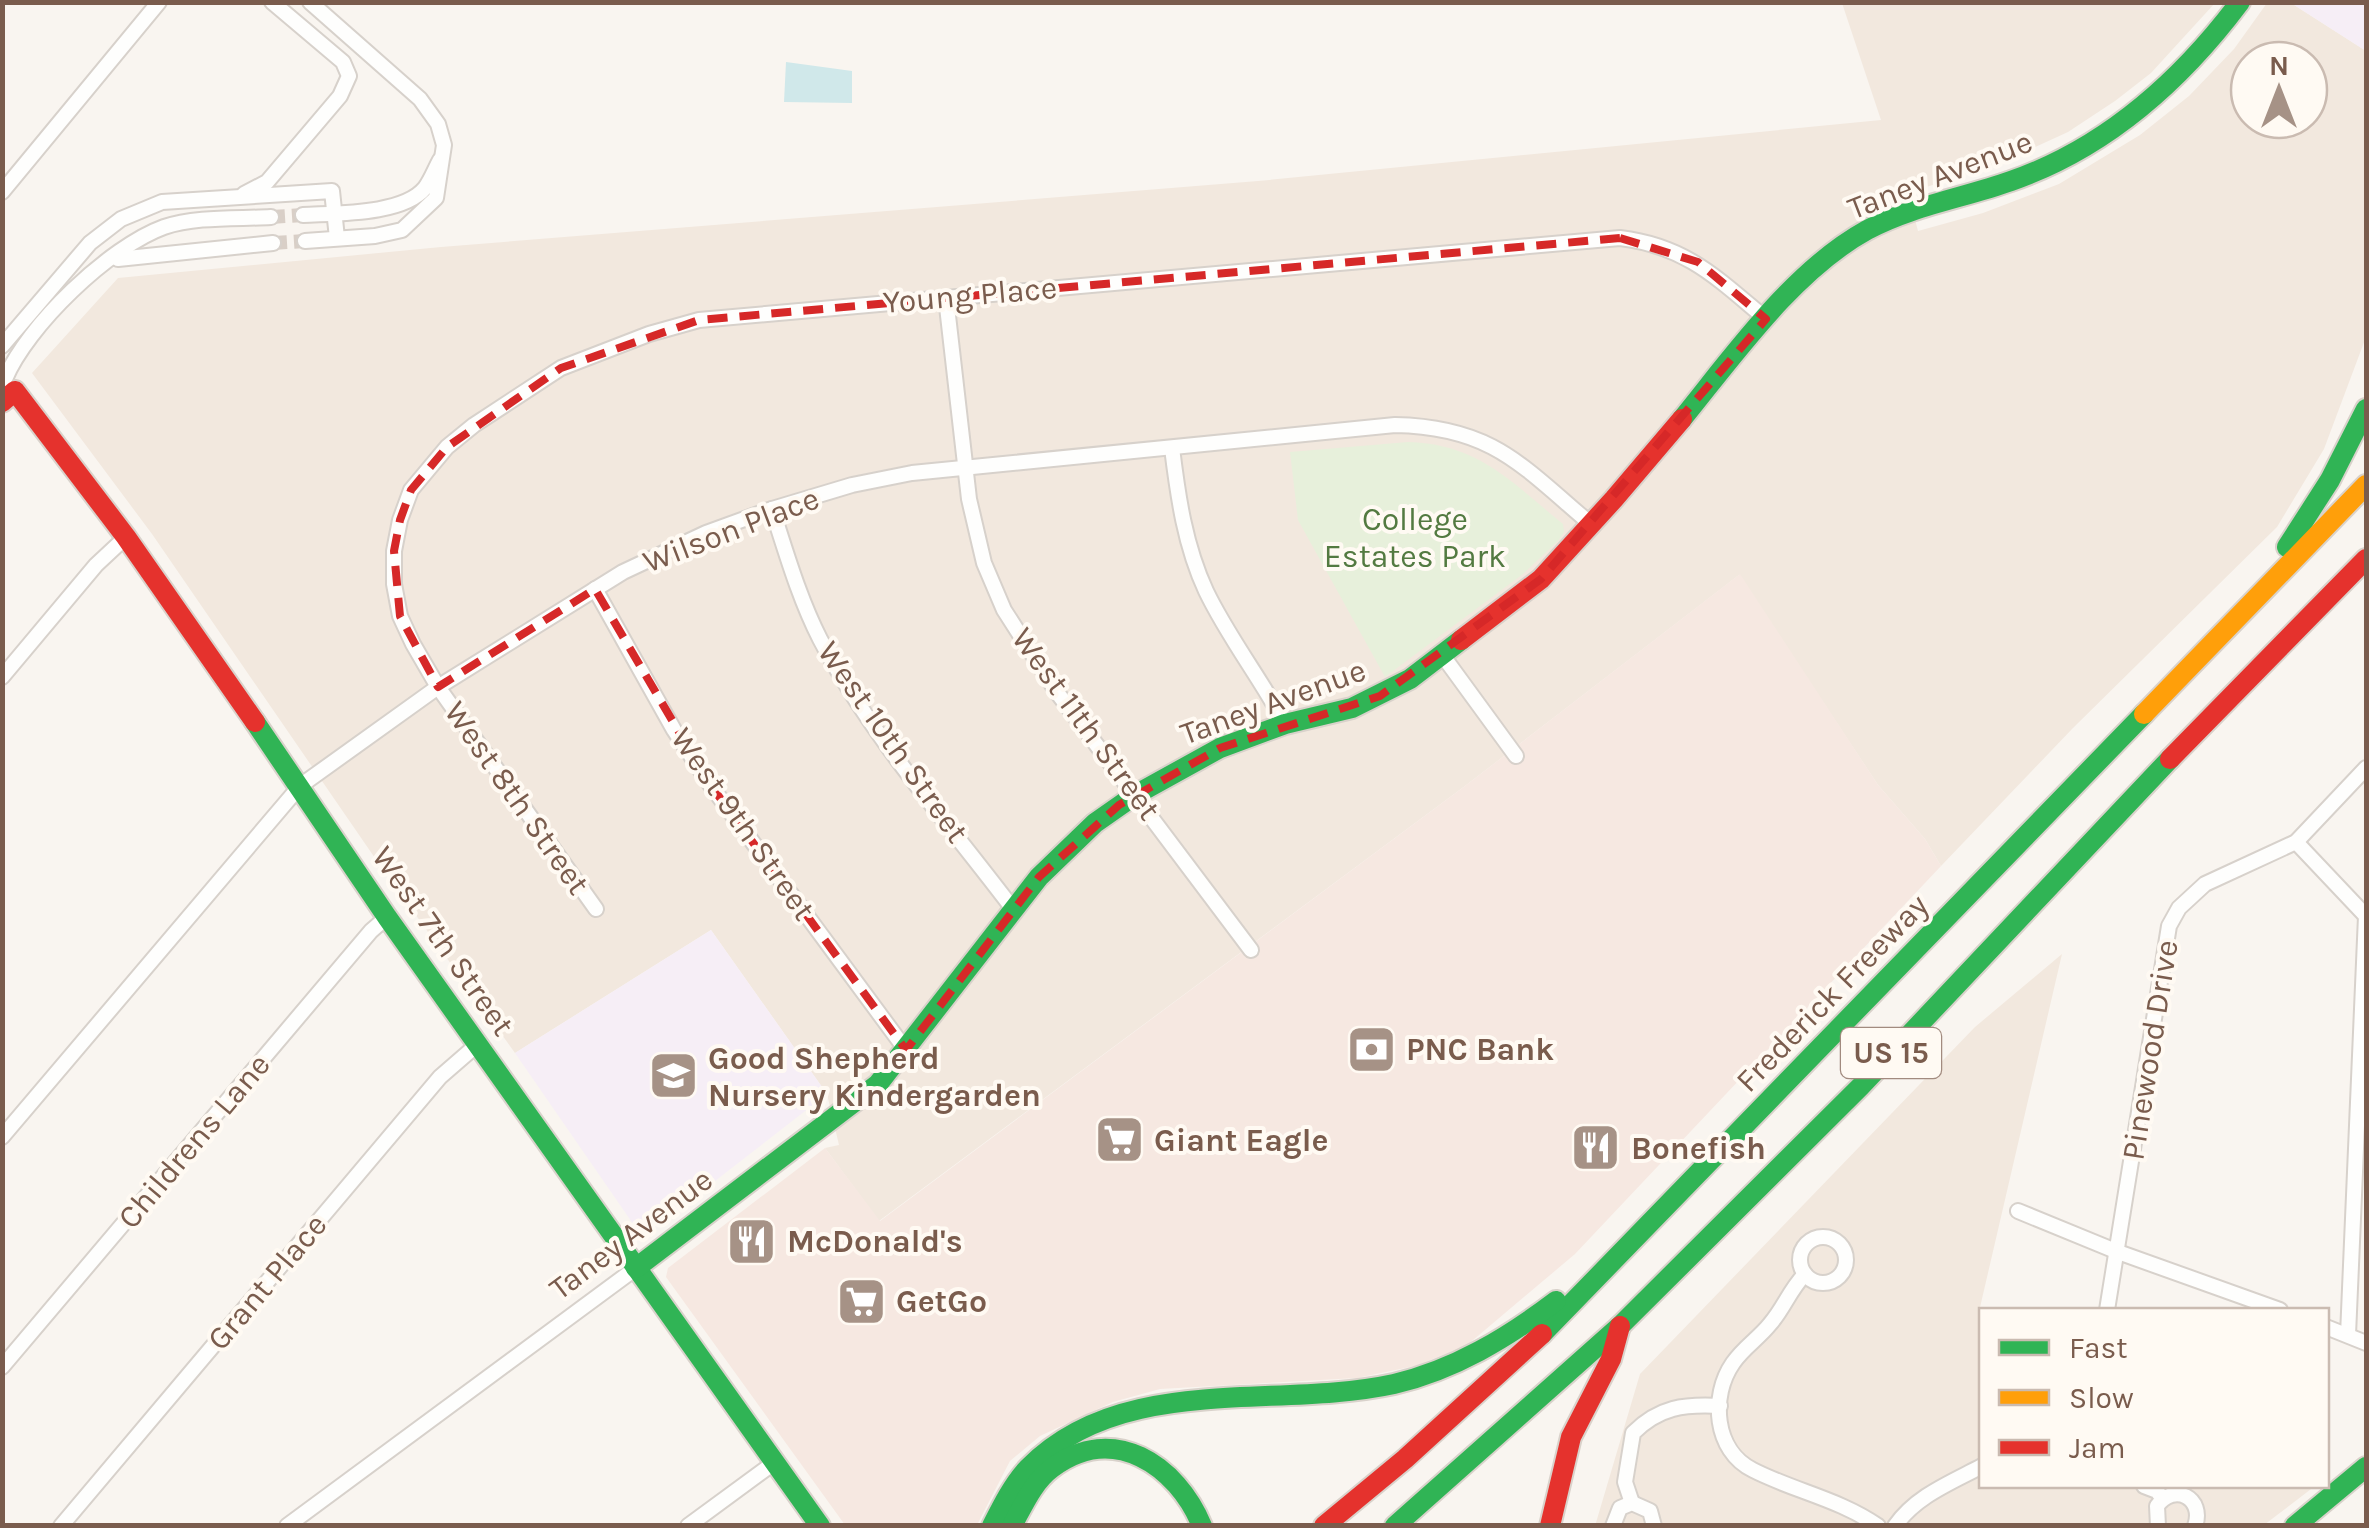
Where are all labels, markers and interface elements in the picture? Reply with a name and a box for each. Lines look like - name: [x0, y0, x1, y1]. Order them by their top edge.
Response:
- north arrow: [2229, 40, 2329, 140]
- text: N: [2269, 49, 2289, 82]
- street label: Taney Avenue: [1843, 123, 2037, 227]
- street label: Young Place: [881, 269, 1059, 321]
- street label: Wilson Place: [638, 479, 824, 581]
- park label: College Estates Park: [1324, 501, 1506, 575]
- street label: West 11th Street: [1004, 621, 1168, 827]
- street label: West 10th Street: [810, 634, 976, 850]
- street label: Taney Avenue: [1175, 651, 1371, 753]
- street label: West 8th Street: [437, 694, 597, 902]
- street label: West 9th Street: [663, 721, 823, 927]
- street label: West 7th Street: [364, 839, 522, 1043]
- street label: Frederick Freeway: [1728, 886, 1936, 1099]
- street label: Pinewood Drive: [2114, 937, 2186, 1163]
- bank icon: PNC Bank: [1345, 1023, 1397, 1075]
- road number: US 15: [1841, 1028, 1941, 1078]
- place label: PNC Bank: [1406, 1031, 1554, 1068]
- place label: Good Shepherd Nursery Kindergarden: [708, 1040, 1041, 1114]
- street label: Childrens Lane: [110, 1046, 278, 1236]
- school or university icon: Good Shepherd Nursery Kindergarden: [647, 1050, 699, 1102]
- supermarket icon: Giant Eagle: [1093, 1114, 1145, 1166]
- place label: Giant Eagle: [1154, 1122, 1328, 1159]
- restaurant icon: Bonefish: [1570, 1122, 1622, 1174]
- place label: Bonefish: [1631, 1130, 1766, 1167]
- street label: Taney Avenue: [542, 1161, 720, 1307]
- street label: Grant Place: [199, 1207, 335, 1357]
- restaurant icon: McDonald's: [726, 1215, 778, 1267]
- place label: McDonald's: [787, 1223, 963, 1260]
- supermarket icon: GetGo: [835, 1275, 887, 1327]
- place label: GetGo: [896, 1283, 987, 1320]
- legend: [1979, 1308, 2329, 1488]
- text: Fast: [2069, 1330, 2128, 1366]
- text: Slow: [2069, 1380, 2134, 1416]
- text: Jam: [2069, 1430, 2126, 1466]

